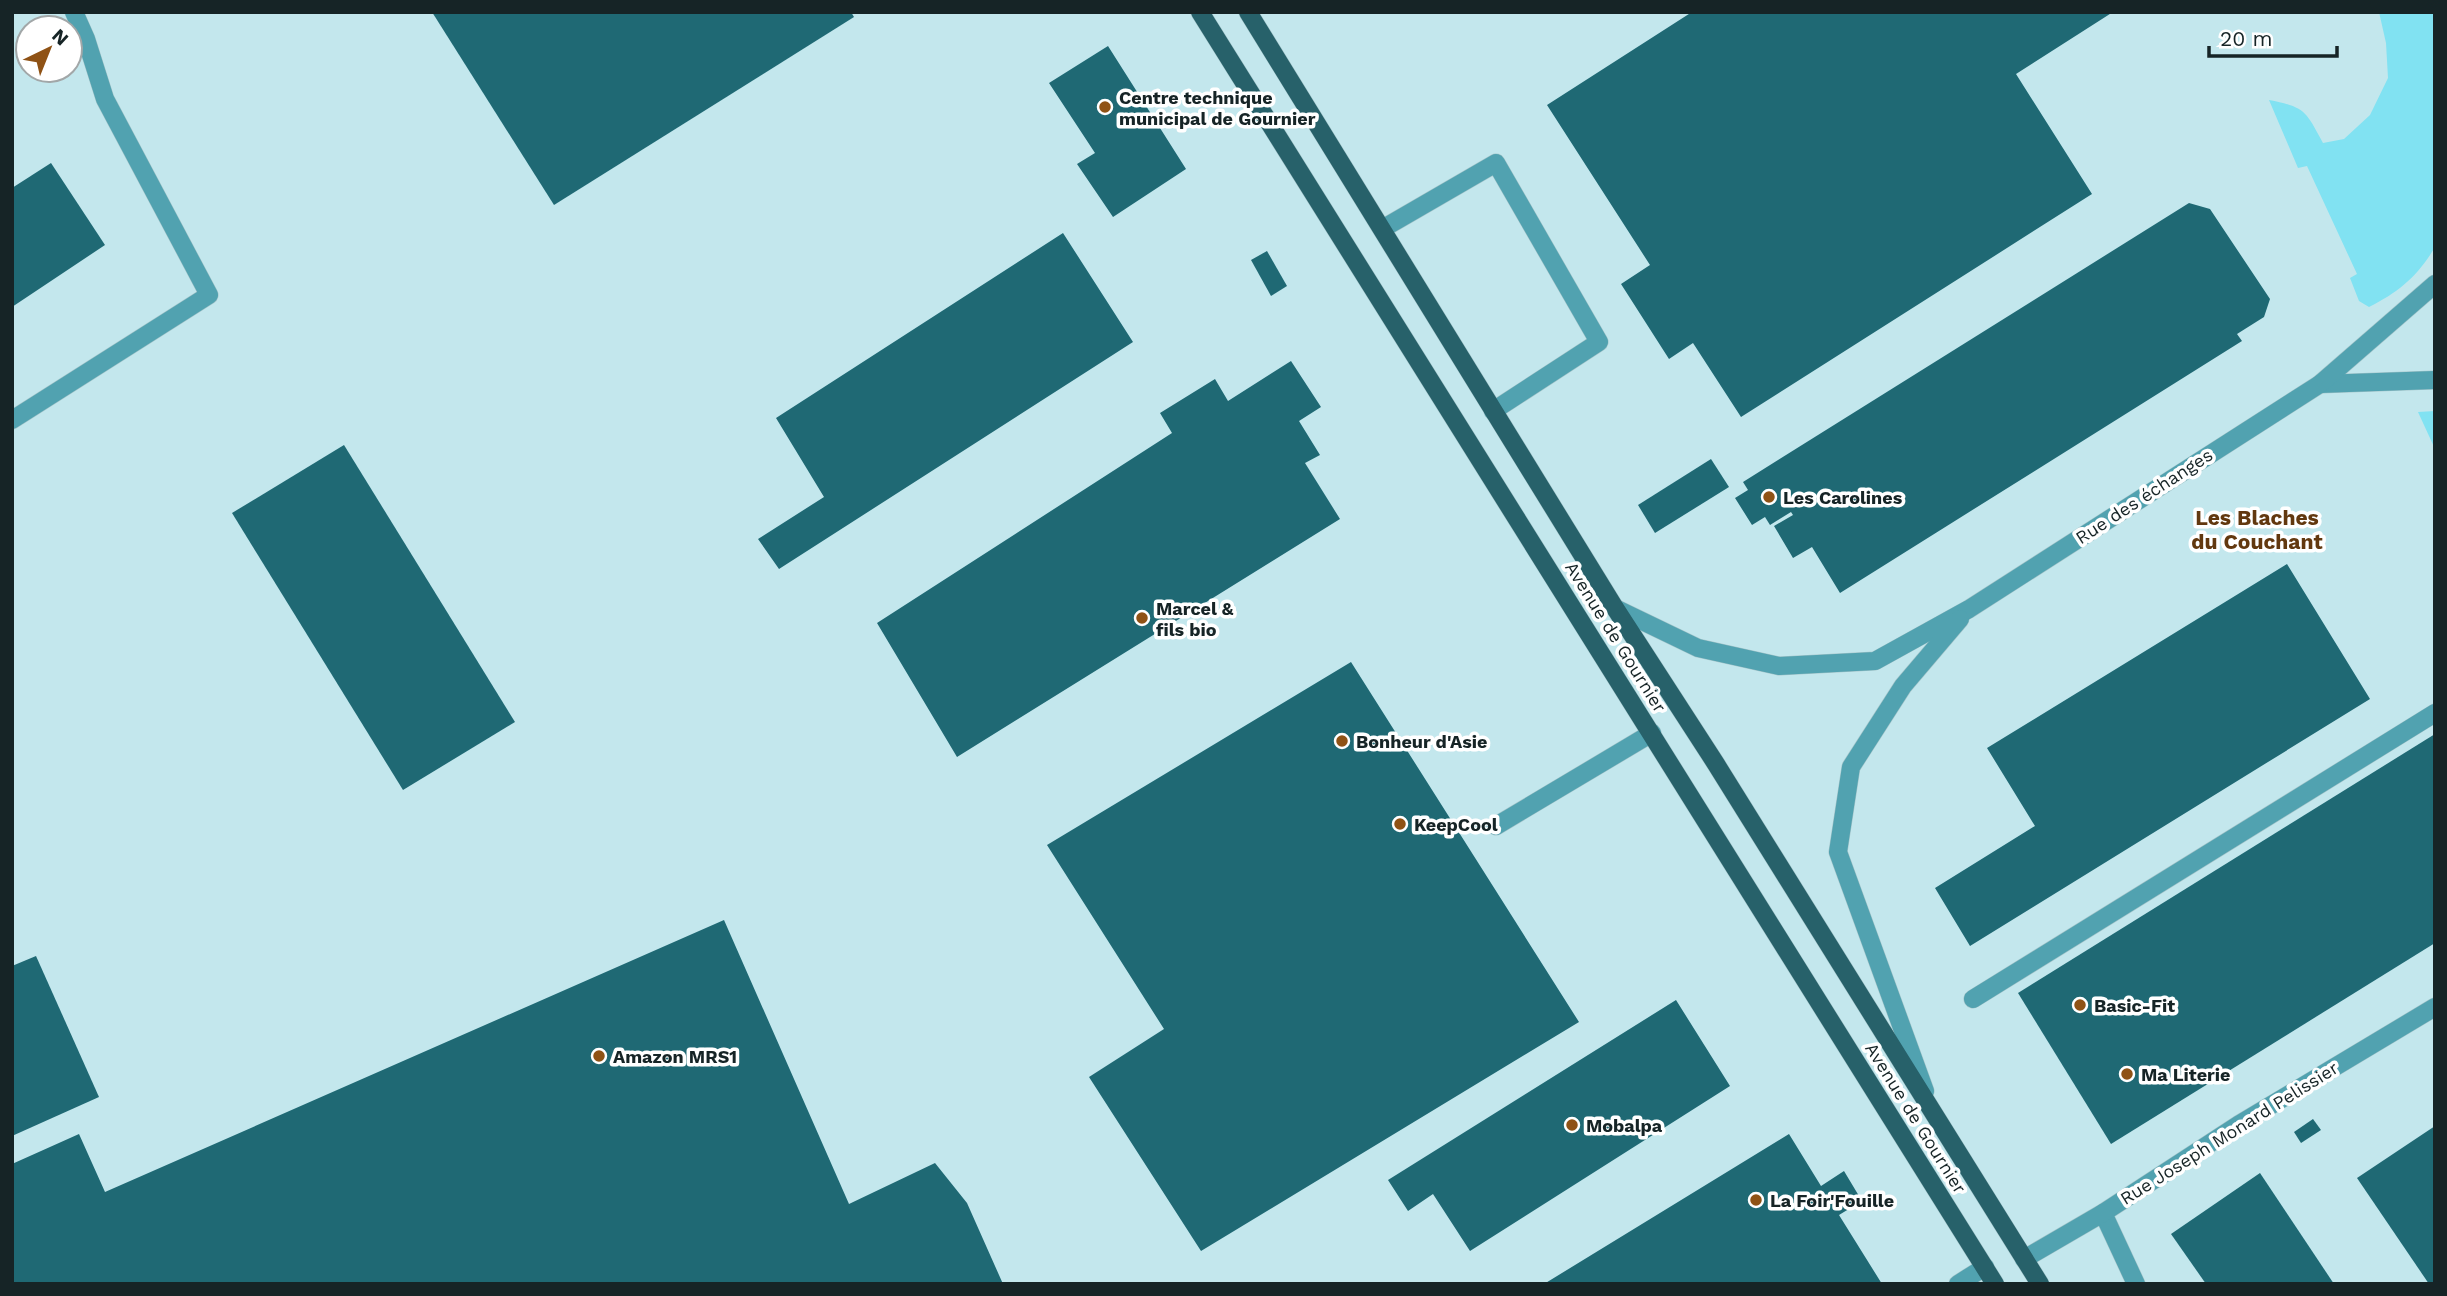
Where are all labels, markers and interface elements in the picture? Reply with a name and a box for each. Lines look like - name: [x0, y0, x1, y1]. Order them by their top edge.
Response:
- north arrow: [14, 14, 84, 84]
- scale bar: [2209, 14, 2337, 58]
- text: N: [47, 24, 73, 50]
- text: 20 m: [2220, 26, 2272, 51]
- place label: Centre technique municipal de Gournier: [1119, 87, 1316, 129]
- marker: Centre technique municipal de Gournier: [1097, 99, 1113, 115]
- street label: Rue des échanges: [2072, 444, 2216, 548]
- place label: Les Carolines: [1783, 487, 1903, 508]
- marker: Les Carolines: [1761, 489, 1777, 505]
- district label: Les Blaches du Couchant: [2191, 505, 2323, 554]
- street label: Avenue de Gournier: [1561, 558, 1671, 716]
- place label: Marcel & fils bio: [1156, 598, 1234, 640]
- marker: Marcel & fils bio: [1134, 610, 1150, 626]
- place label: Bonheur d'Asie: [1356, 731, 1488, 752]
- marker: Bonheur d'Asie: [1334, 733, 1350, 749]
- place label: KeepCool: [1414, 814, 1498, 835]
- marker: KeepCool: [1392, 816, 1408, 832]
- place label: Basic-Fit: [2094, 995, 2175, 1016]
- marker: Basic-Fit: [2072, 997, 2088, 1013]
- street label: Avenue de Gournier: [1861, 1039, 1971, 1197]
- place label: Amazon MRS1: [613, 1046, 737, 1067]
- marker: Amazon MRS1: [591, 1048, 607, 1064]
- street label: Rue Joseph Monard Pelissier: [2116, 1057, 2342, 1209]
- place label: Ma Literie: [2141, 1064, 2231, 1085]
- marker: Ma Literie: [2119, 1066, 2135, 1082]
- place label: Mobalpa: [1586, 1115, 1663, 1136]
- marker: Mobalpa: [1564, 1117, 1580, 1133]
- place label: La Foir'Fouille: [1770, 1190, 1894, 1211]
- marker: La Foir'Fouille: [1748, 1192, 1764, 1208]

